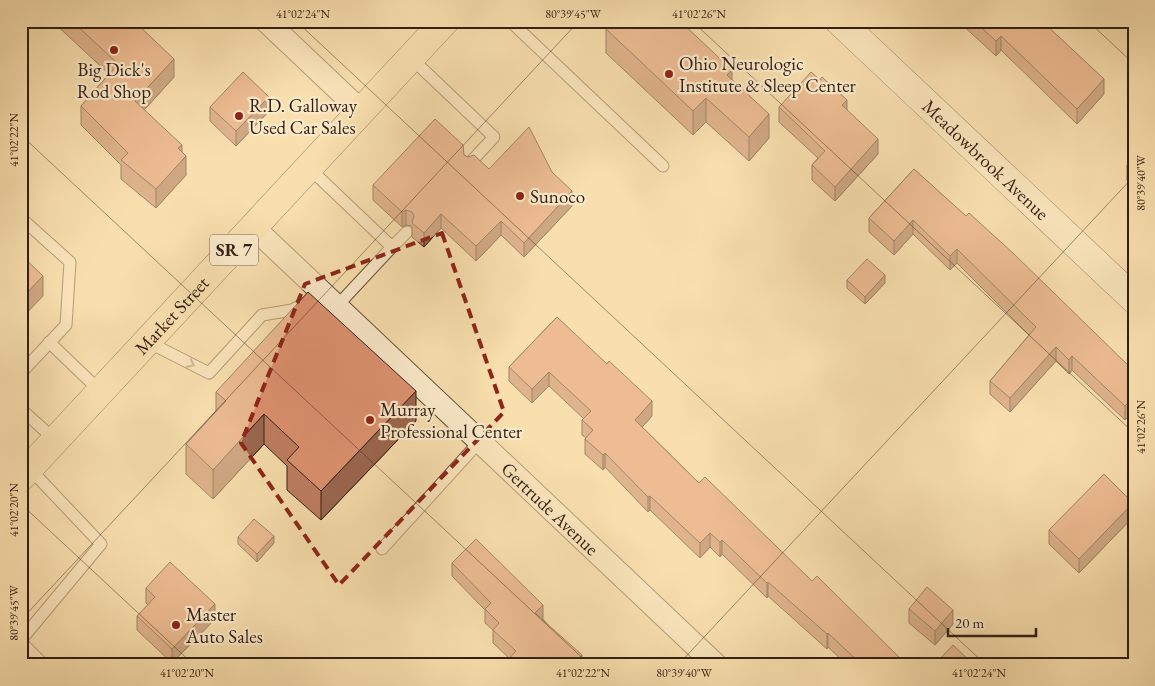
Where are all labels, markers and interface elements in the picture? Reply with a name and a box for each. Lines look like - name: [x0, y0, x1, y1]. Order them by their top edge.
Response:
- text: 41°02'24"N: [276, 6, 330, 22]
- text: 80°39'45"W: [545, 6, 602, 22]
- text: 41°02'26"N: [672, 6, 726, 22]
- marker: Big Dick's Rod Shop: [108, 44, 120, 56]
- place label: Ohio Neurologic Institute & Sleep Center: [679, 51, 857, 98]
- place label: Big Dick's Rod Shop: [77, 57, 151, 104]
- marker: Ohio Neurologic Institute & Sleep Center: [663, 68, 675, 80]
- place label: R.D. Galloway Used Car Sales: [249, 93, 358, 140]
- street label: Meadowbrook Avenue: [917, 94, 1054, 226]
- marker: R.D. Galloway Used Car Sales: [233, 110, 245, 122]
- text: 41°02'22"N: [6, 113, 22, 167]
- text: 80°39'40"W: [1133, 154, 1149, 211]
- place label: Sunoco: [530, 184, 585, 209]
- marker: Sunoco: [514, 190, 526, 202]
- road number: SR 7: [210, 234, 258, 266]
- street label: Market Street: [129, 271, 215, 360]
- one-way arrow: [186, 358, 195, 368]
- place label: Murray Professional Center: [380, 397, 523, 444]
- text: 41°02'26"N: [1133, 400, 1149, 454]
- marker: Murray Professional Center: [364, 414, 376, 426]
- street label: Gertrude Avenue: [496, 457, 604, 561]
- text: 41°02'20"N: [6, 483, 22, 537]
- text: 80°39'45"W: [6, 584, 22, 641]
- place label: Master Auto Sales: [185, 602, 263, 649]
- scale bar: [948, 606, 1035, 638]
- text: 20 m: [955, 613, 984, 632]
- marker: Master Auto Sales: [170, 619, 182, 631]
- text: 41°02'20"N: [160, 665, 214, 681]
- text: 41°02'22"N: [556, 665, 610, 681]
- text: 80°39'40"W: [656, 665, 713, 681]
- text: 41°02'24"N: [952, 665, 1006, 681]

